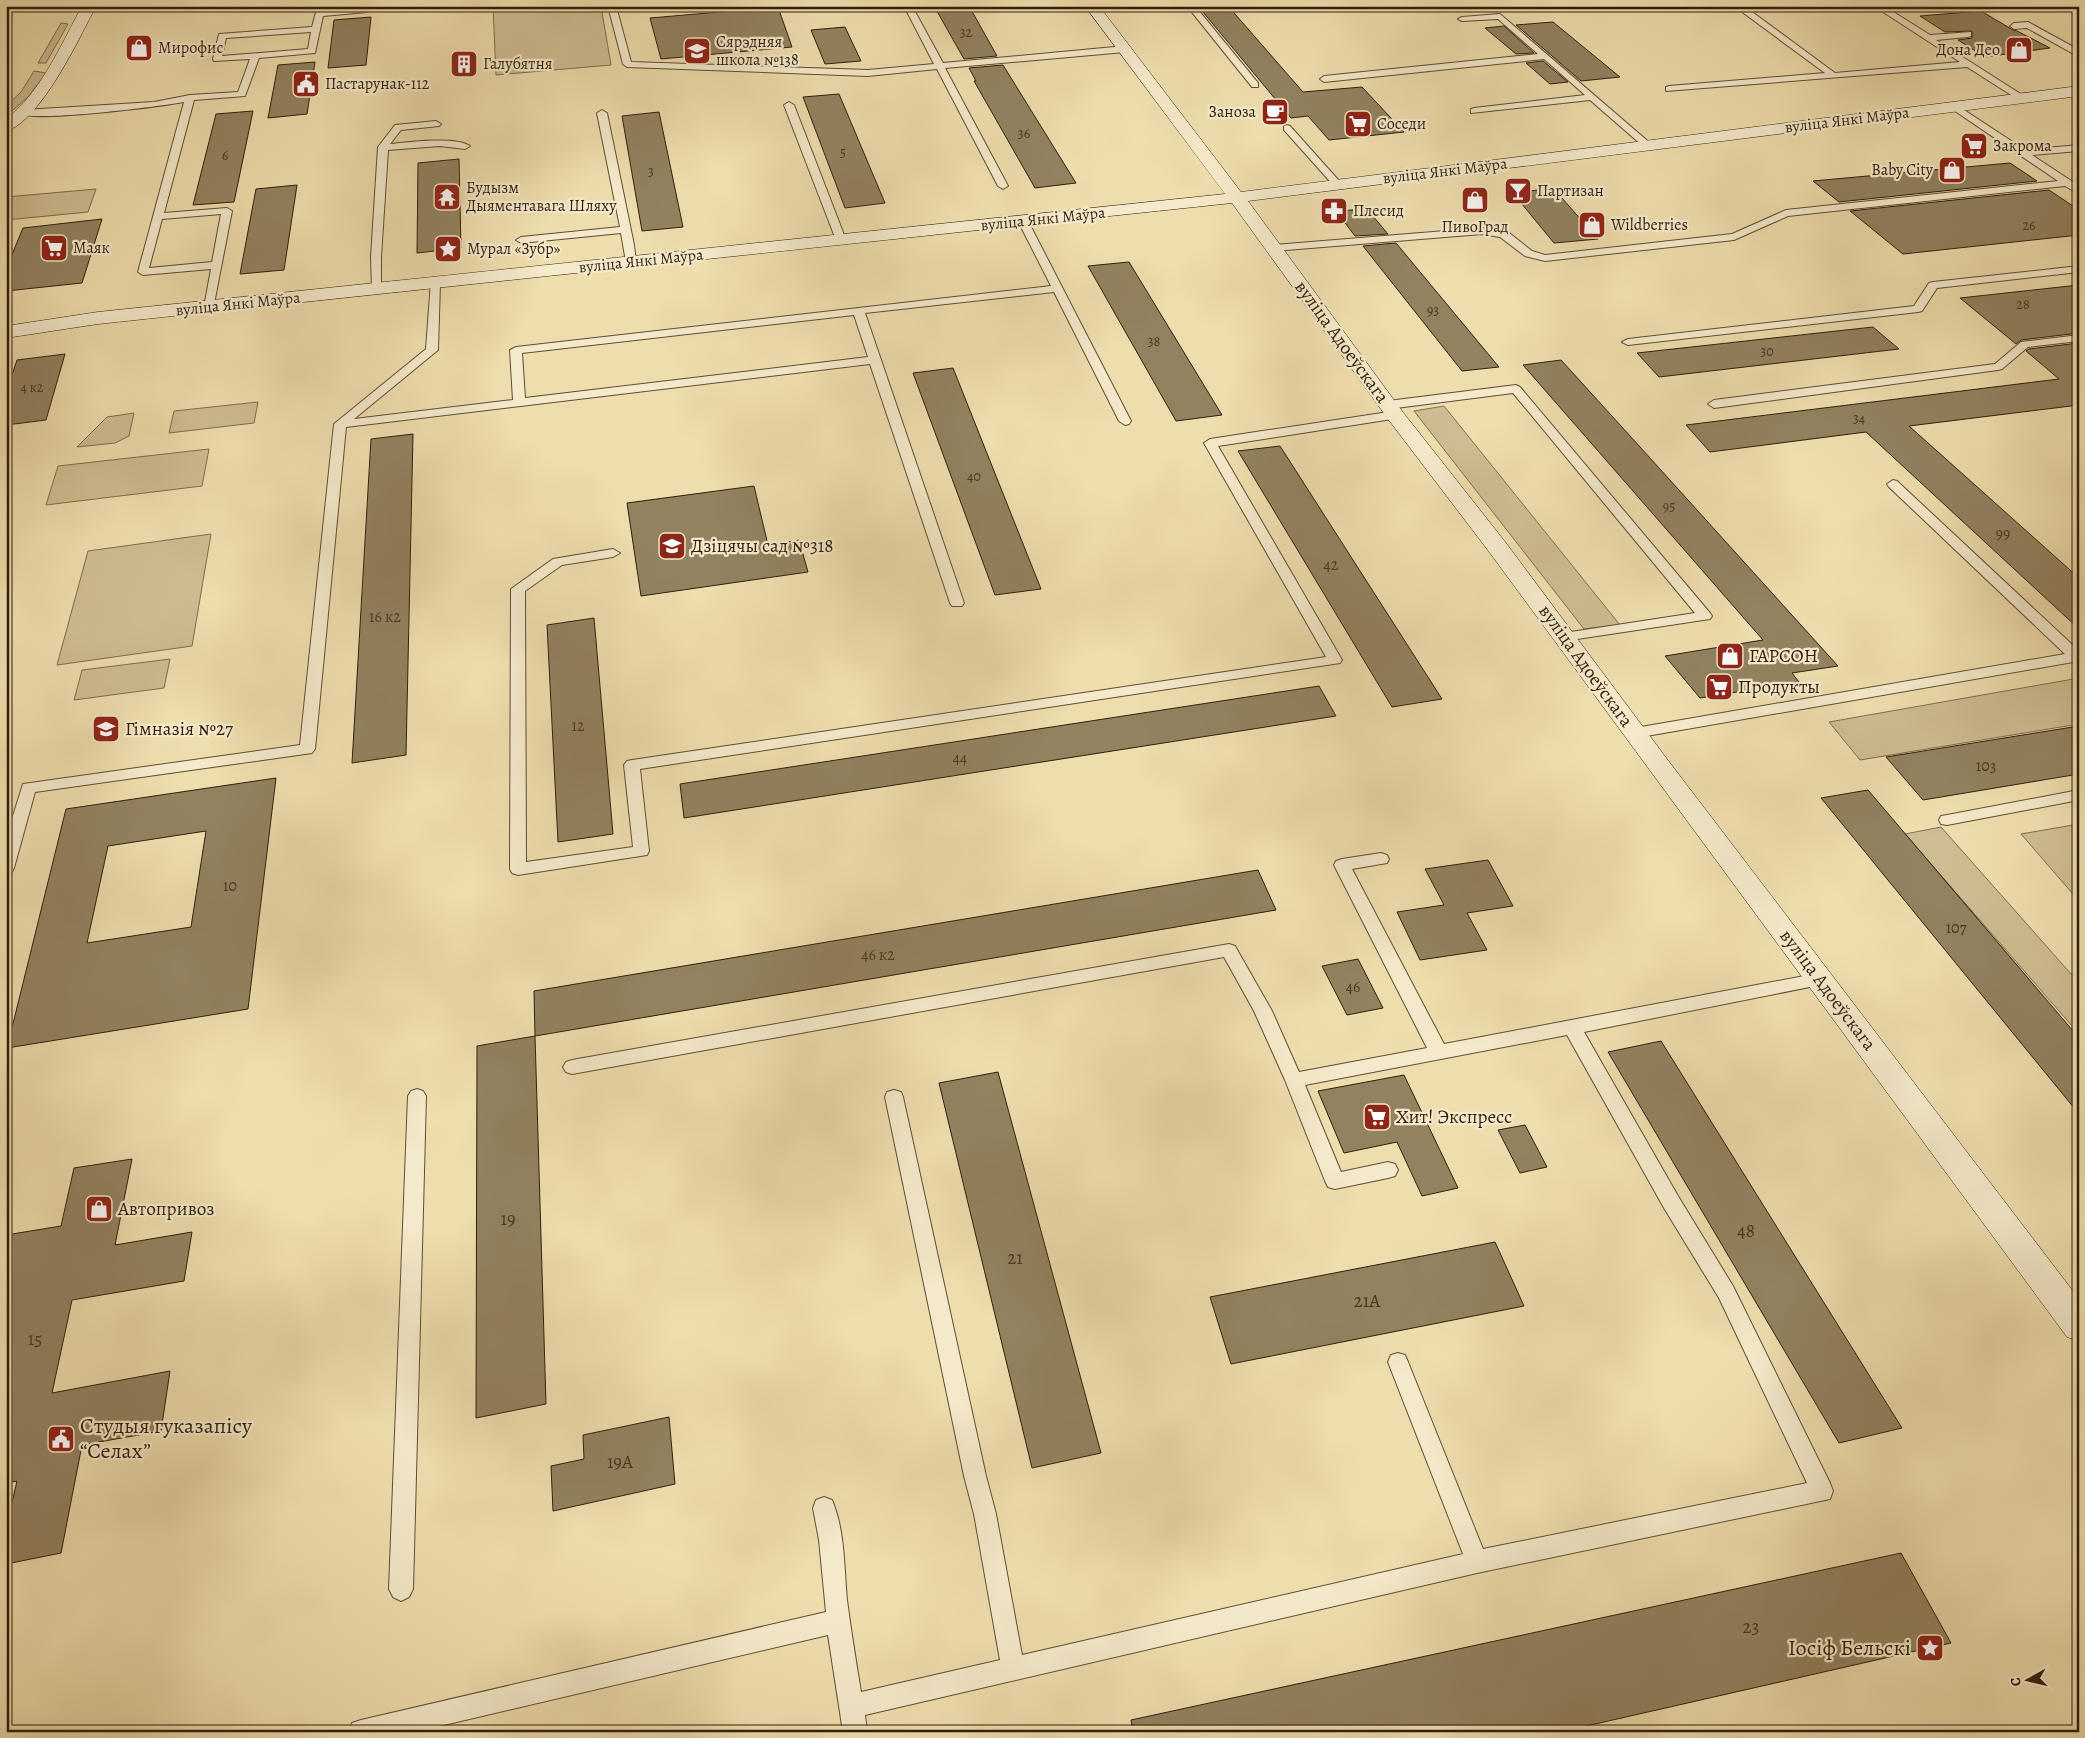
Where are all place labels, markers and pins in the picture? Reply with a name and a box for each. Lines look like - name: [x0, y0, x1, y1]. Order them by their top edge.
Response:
- place label: Сярэдняя школа №138: [716, 31, 799, 71]
- shop icon: Мирофис: [124, 33, 154, 63]
- shop icon: Дона Део: [2004, 35, 2034, 65]
- school or university icon: Сярэдняя школа №138: [682, 36, 712, 66]
- place label: Мирофис: [158, 37, 223, 59]
- place label: Дона Део: [1936, 39, 2000, 61]
- building icon: Галубятня: [449, 49, 479, 79]
- place label: Галубятня: [483, 53, 553, 75]
- public building icon: Пастарунак-112: [291, 69, 321, 99]
- place label: Пастарунак-112: [325, 73, 430, 95]
- cafe icon: Заноза: [1260, 97, 1290, 127]
- place label: Заноза: [1209, 101, 1257, 123]
- supermarket icon: Соседи: [1343, 109, 1373, 139]
- place label: Соседи: [1377, 113, 1426, 135]
- supermarket icon: Закрома: [1959, 131, 1989, 161]
- place label: Закрома: [1993, 135, 2052, 157]
- shop icon: Baby City: [1937, 155, 1967, 185]
- place label: Baby City: [1871, 159, 1934, 181]
- bar icon: Партизан: [1503, 176, 1533, 206]
- place label: Будызм Дыяментавага Шляху: [466, 177, 617, 217]
- place label: Партизан: [1537, 180, 1604, 202]
- temple icon: Будызм Дыяментавага Шляху: [432, 182, 462, 212]
- shop icon: ПивоГрад: [1460, 185, 1490, 215]
- pharmacy icon: Плесид: [1319, 196, 1349, 226]
- place label: Плесид: [1353, 200, 1404, 222]
- shop icon: Wildberries: [1577, 210, 1607, 240]
- place label: Wildberries: [1610, 214, 1688, 236]
- place label: ПивоГрад: [1442, 216, 1509, 238]
- supermarket icon: Маяк: [39, 233, 69, 263]
- place icon: Мурал «Зубр»: [433, 234, 463, 264]
- place label: Маяк: [73, 237, 110, 259]
- place label: Мурал «Зубр»: [467, 238, 561, 260]
- school or university icon: Дзіцячы сад №318: [657, 531, 687, 561]
- place label: Дзіцячы сад №318: [691, 533, 834, 559]
- shop icon: ГАРСОН: [1715, 641, 1745, 671]
- place label: ГАРСОН: [1749, 643, 1818, 669]
- supermarket icon: Продукты: [1704, 672, 1734, 702]
- place label: Продукты: [1738, 674, 1820, 700]
- school or university icon: Гімназія №27: [91, 714, 121, 744]
- place label: Гімназія №27: [125, 716, 233, 742]
- supermarket icon: Хит! Экспресс: [1362, 1102, 1392, 1132]
- place label: Хит! Экспресс: [1396, 1104, 1512, 1130]
- shop icon: Автопривоз: [84, 1194, 114, 1224]
- place label: Автопривоз: [117, 1196, 215, 1222]
- place label: Студыя гуказапісу “Селах”: [80, 1411, 253, 1466]
- public building icon: Студыя гуказапісу “Селах”: [46, 1424, 76, 1454]
- place label: Іосіф Бельскі: [1788, 1633, 1911, 1663]
- place icon: Іосіф Бельскі: [1915, 1633, 1945, 1663]

